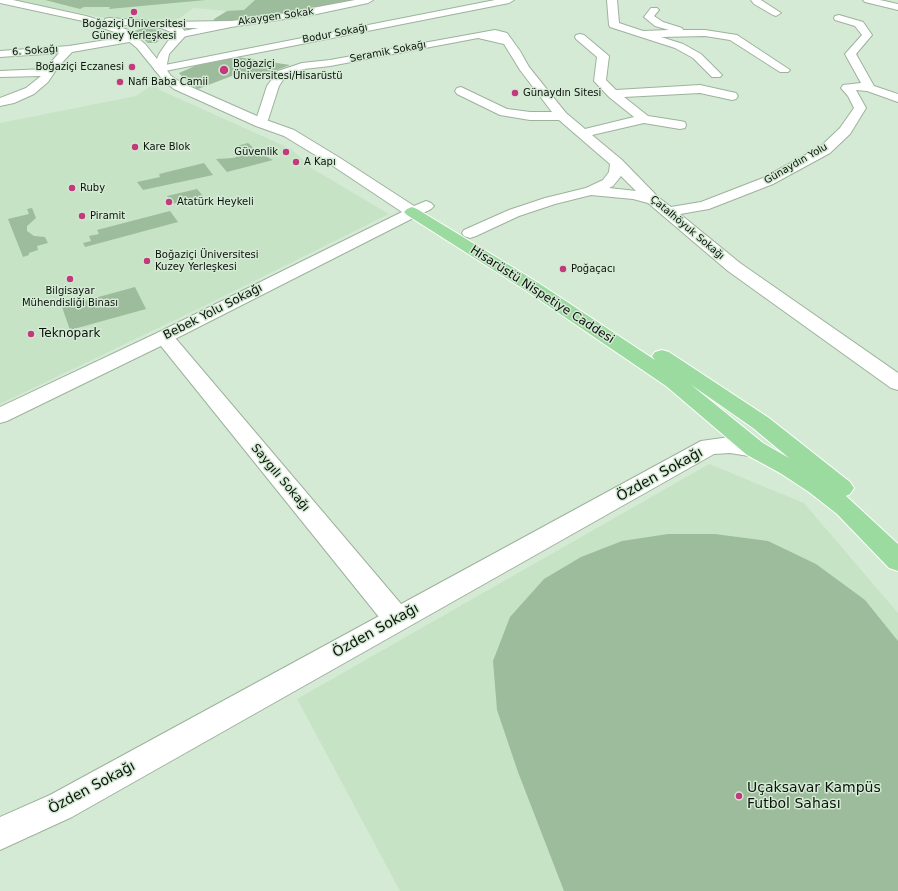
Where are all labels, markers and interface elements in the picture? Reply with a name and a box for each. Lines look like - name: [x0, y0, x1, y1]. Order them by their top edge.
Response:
- street label: Akaygen Sokak: [237, 6, 315, 28]
- marker: Boğaziçi Üniversitesi Güney Yerleşkesi: [129, 7, 139, 17]
- place label: Boğaziçi Üniversitesi Güney Yerleşkesi: [82, 18, 186, 42]
- street label: Bodur Sokağı: [301, 22, 369, 46]
- street label: Seramik Sokağı: [349, 39, 427, 65]
- street label: 6. Sokağı: [12, 43, 58, 59]
- place label: Boğaziçi Üniversitesi/Hisarüstü: [233, 58, 343, 82]
- place label: Boğaziçi Eczanesi: [35, 61, 124, 73]
- marker: Boğaziçi Eczanesi: [127, 62, 137, 72]
- marker: Boğaziçi Üniversitesi/Hisarüstü: [218, 64, 230, 76]
- place label: Nafi Baba Camii: [128, 76, 208, 88]
- marker: Nafi Baba Camii: [115, 77, 125, 87]
- place label: Günaydın Sitesi: [523, 87, 601, 99]
- marker: Günaydın Sitesi: [510, 88, 520, 98]
- place label: Kare Blok: [143, 141, 190, 153]
- street label: Günaydın Yolu: [762, 141, 830, 187]
- marker: Kare Blok: [130, 142, 140, 152]
- place label: Güvenlik: [234, 146, 278, 158]
- marker: Güvenlik: [281, 147, 291, 157]
- place label: A Kapı: [304, 156, 336, 168]
- marker: A Kapı: [291, 157, 301, 167]
- place label: Ruby: [80, 182, 105, 194]
- marker: Ruby: [67, 183, 77, 193]
- street label: Çatalhöyuk Sokağı: [648, 194, 726, 262]
- place label: Atatürk Heykeli: [177, 196, 254, 208]
- marker: Atatürk Heykeli: [164, 197, 174, 207]
- place label: Piramit: [90, 210, 125, 222]
- marker: Piramit: [77, 211, 87, 221]
- street label: Hisarüstü Nispetiye Caddesi: [467, 243, 617, 347]
- place label: Boğaziçi Üniversitesi Kuzey Yerleşkesi: [155, 249, 259, 272]
- marker: Boğaziçi Üniversitesi Kuzey Yerleşkesi: [142, 256, 152, 266]
- place label: Poğaçacı: [571, 263, 615, 275]
- marker: Poğaçacı: [558, 264, 568, 274]
- marker: Bilgisayar Mühendisliği Binası: [65, 274, 75, 284]
- street label: Bebek Yolu Sokağı: [161, 281, 265, 343]
- place label: Bilgisayar Mühendisliği Binası: [22, 285, 118, 308]
- place label: Teknopark: [39, 327, 100, 341]
- marker: Teknopark: [26, 329, 36, 339]
- street label: Saygılı Sokağı: [248, 441, 312, 515]
- street label: Özden Sokağı: [614, 444, 706, 506]
- street label: Özden Sokağı: [330, 600, 422, 662]
- street label: Özden Sokağı: [46, 758, 138, 818]
- place label: Uçaksavar Kampüs Futbol Sahası: [747, 780, 881, 812]
- marker: Uçaksavar Kampüs Futbol Sahası: [734, 791, 744, 801]

